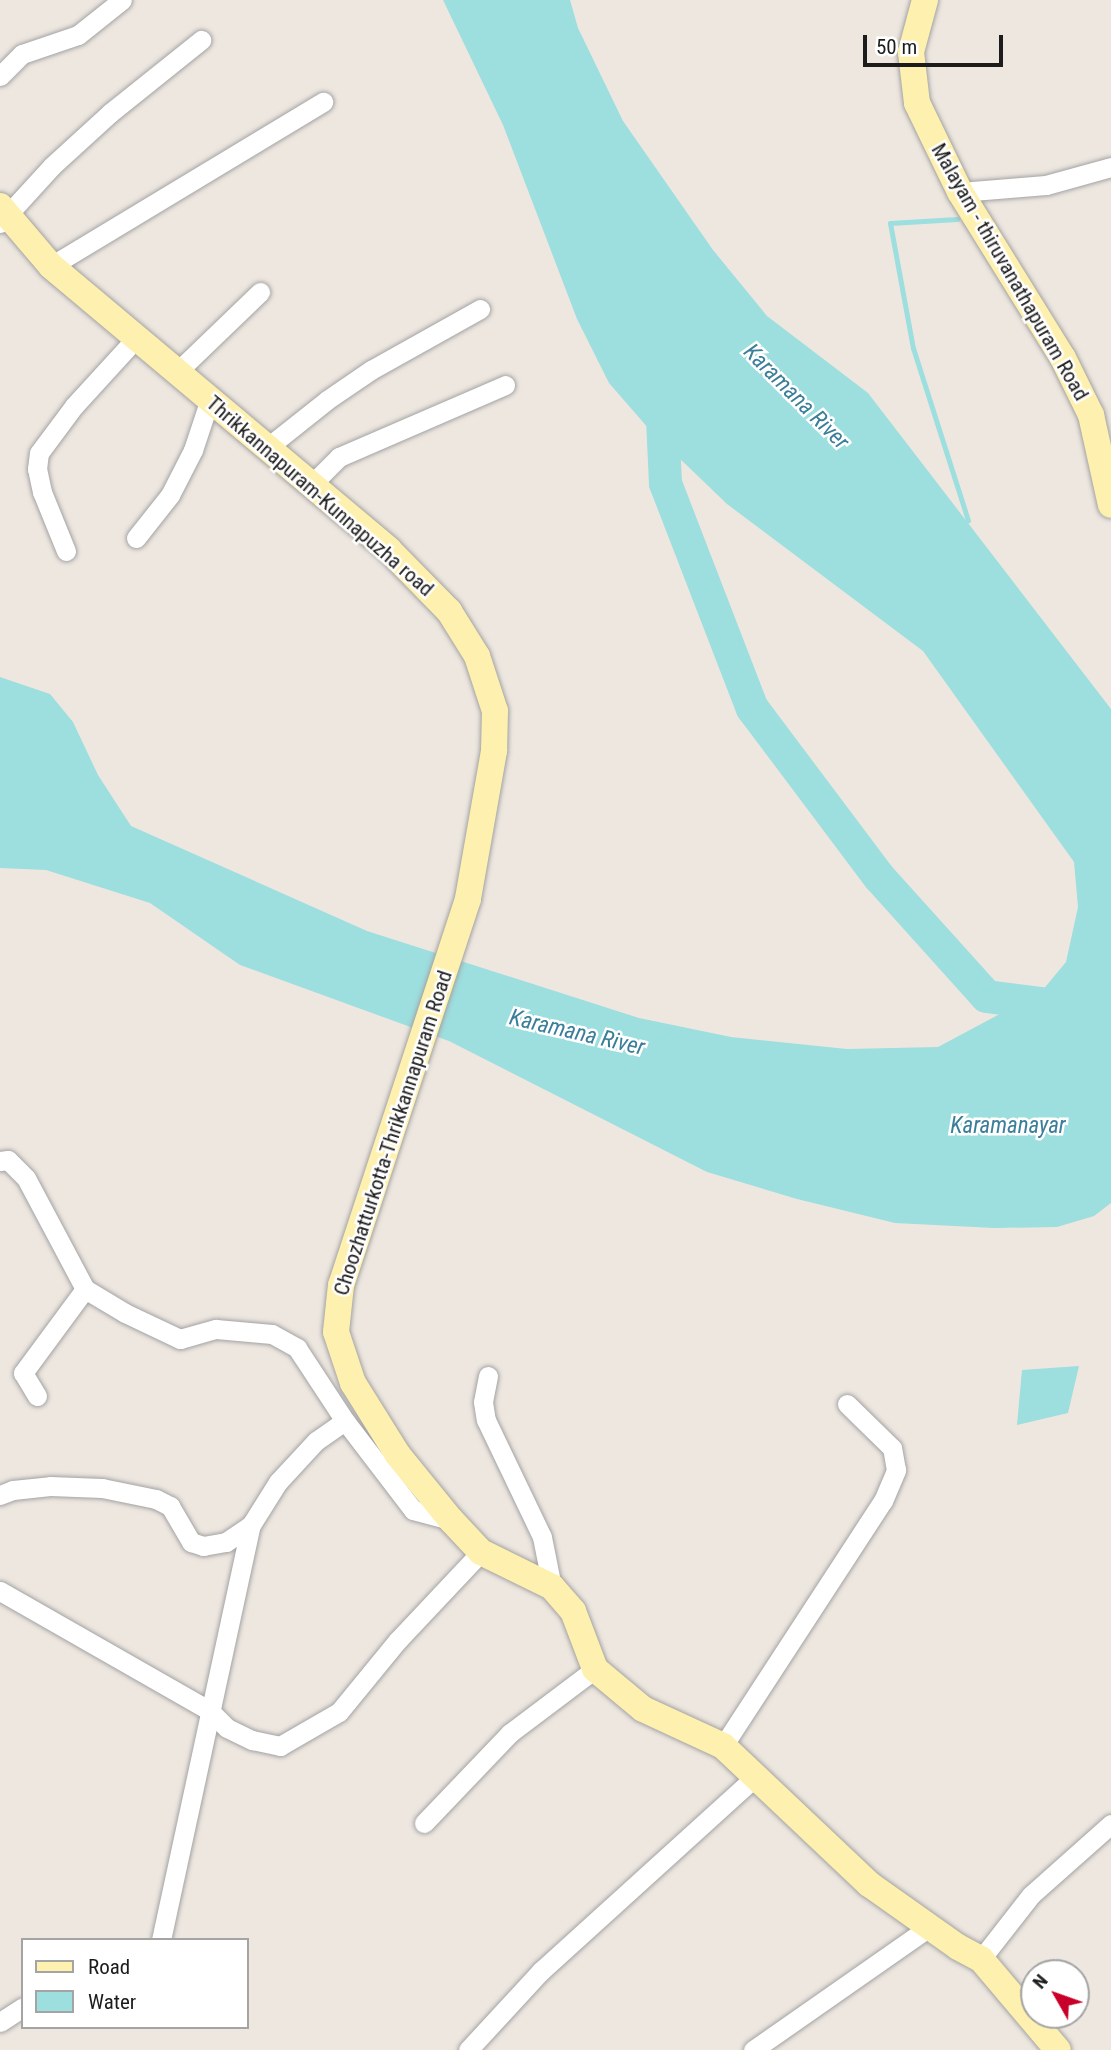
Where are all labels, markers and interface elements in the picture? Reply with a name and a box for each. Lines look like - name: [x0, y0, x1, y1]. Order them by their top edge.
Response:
- scale bar: [866, 21, 1006, 65]
- text: 50 m: [876, 35, 917, 59]
- street label: Malayam - thiruvanathapuram Road: [926, 139, 1094, 405]
- water label: Karamana River: [738, 339, 854, 455]
- street label: Thrikkannapuram-Kunnapuzha road: [201, 390, 439, 602]
- street label: Choozhatturkotta-Thrikkannapuram Road: [328, 967, 458, 1299]
- water label: Karamana River: [507, 1004, 647, 1062]
- water label: Karamanayar: [950, 1112, 1066, 1140]
- legend: [21, 1938, 248, 2029]
- text: Road: [88, 1955, 130, 1979]
- north arrow: [1020, 1959, 1090, 2029]
- text: N: [1028, 1970, 1053, 1993]
- text: Water: [88, 1990, 136, 2014]

